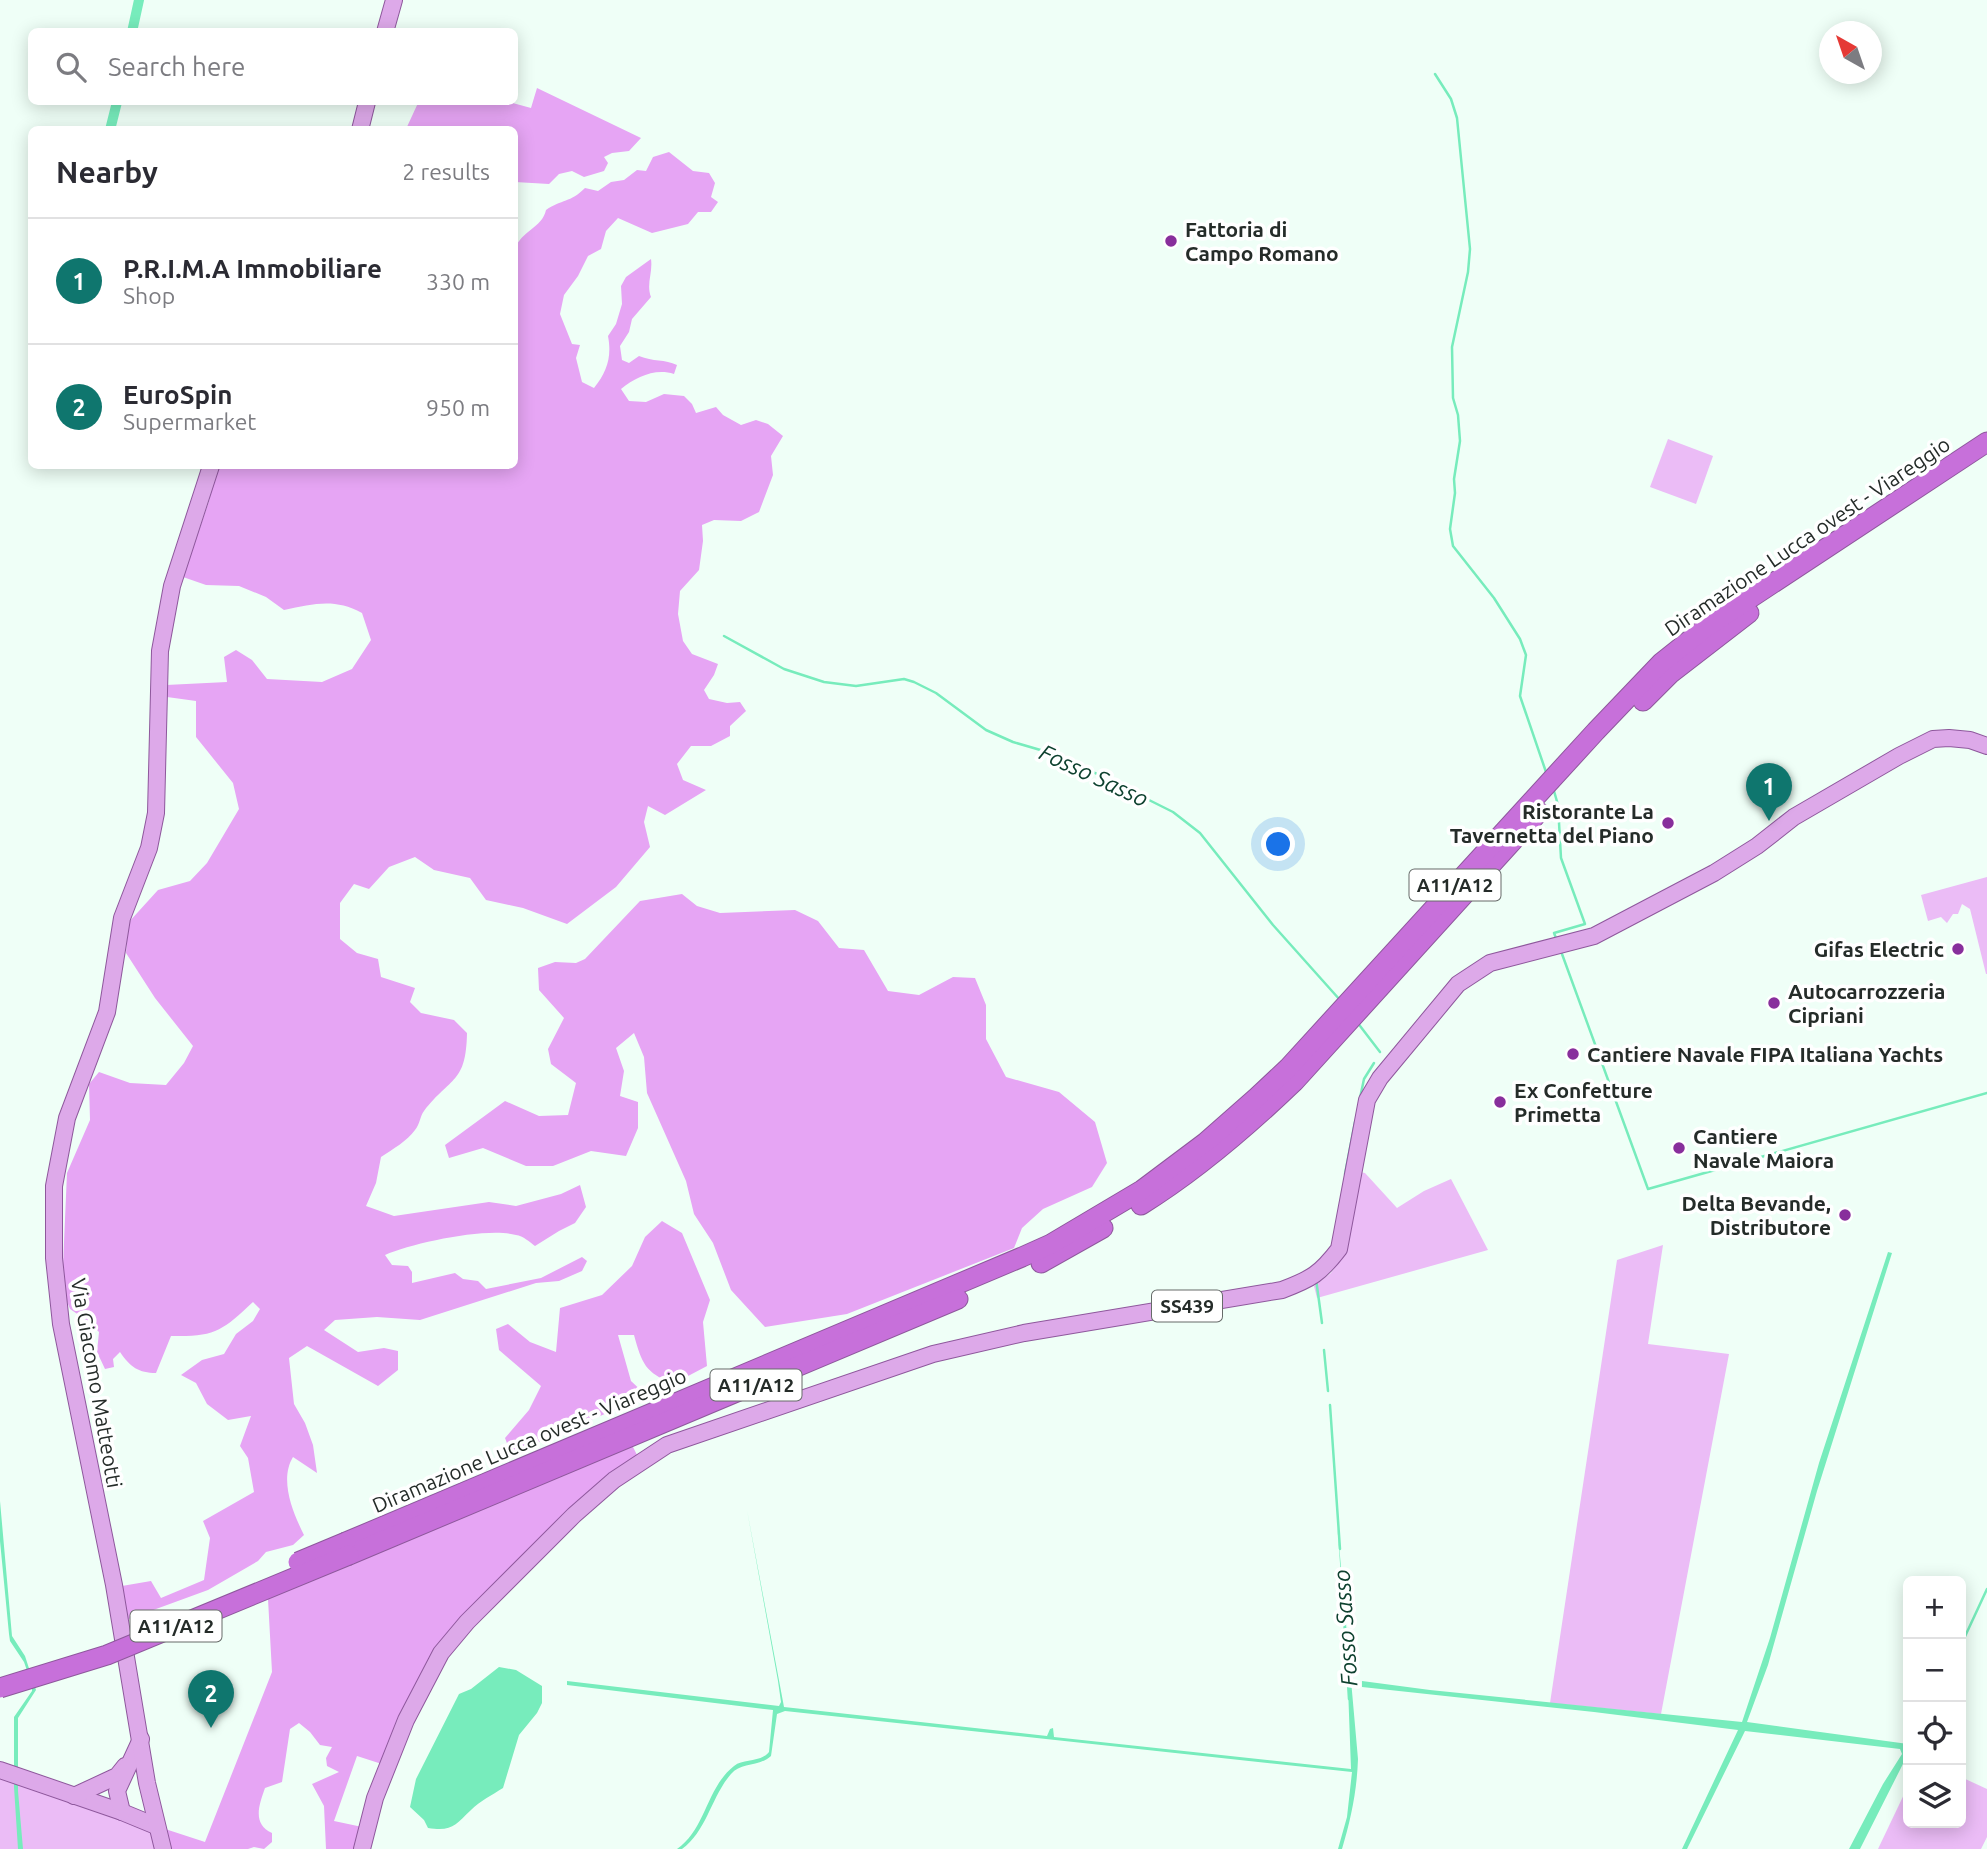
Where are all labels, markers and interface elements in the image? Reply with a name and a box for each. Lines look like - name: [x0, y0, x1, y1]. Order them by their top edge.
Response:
- north arrow: [1819, 21, 1882, 84]
- search box: [28, 28, 518, 105]
- icon: search: [52, 48, 90, 86]
- text: Search here: [108, 52, 245, 81]
- text: Nearby: [56, 155, 158, 189]
- text: 2 results: [402, 159, 490, 184]
- place label: Fattoria di Campo Romano: [1185, 217, 1339, 265]
- marker: Fattoria di Campo Romano: [1163, 233, 1179, 249]
- text: P.R.I.M.A Immobiliare: [123, 254, 382, 283]
- text: 1: [73, 269, 85, 294]
- text: 330 m: [426, 269, 490, 294]
- text: Shop: [123, 283, 175, 308]
- text: EuroSpin: [123, 380, 233, 409]
- text: 2: [73, 395, 85, 420]
- text: 950 m: [426, 395, 490, 420]
- text: Supermarket: [123, 409, 256, 434]
- street label: Diramazione Lucca ovest - Viareggio: [1660, 431, 1954, 641]
- water label: Fosso Sasso: [1036, 739, 1152, 811]
- pin: 1: [1746, 763, 1792, 821]
- place label: Ristorante La Tavernetta del Piano: [1450, 799, 1654, 847]
- marker: Ristorante La Tavernetta del Piano: [1660, 815, 1676, 831]
- your location: [1261, 827, 1295, 861]
- road number: A11/A12: [1410, 870, 1500, 900]
- place label: Gifas Electric: [1814, 937, 1944, 961]
- marker: Gifas Electric: [1950, 941, 1966, 957]
- place label: Autocarrozzeria Cipriani: [1788, 979, 1946, 1027]
- marker: Autocarrozzeria Cipriani: [1766, 995, 1782, 1011]
- place label: Cantiere Navale FIPA Italiana Yachts: [1587, 1042, 1943, 1066]
- marker: Cantiere Navale FIPA Italiana Yachts: [1565, 1046, 1581, 1062]
- place label: Ex Confetture Primetta: [1514, 1078, 1653, 1126]
- marker: Ex Confetture Primetta: [1492, 1094, 1508, 1110]
- place label: Cantiere Navale Maiora: [1693, 1124, 1834, 1172]
- marker: Cantiere Navale Maiora: [1671, 1140, 1687, 1156]
- place label: Delta Bevande, Distributore: [1682, 1191, 1831, 1239]
- marker: Delta Bevande, Distributore: [1837, 1207, 1853, 1223]
- street label: Via Giacomo Matteotti: [67, 1276, 127, 1490]
- road number: SS439: [1152, 1290, 1222, 1322]
- street label: Diramazione Lucca ovest - Viareggio: [368, 1363, 690, 1517]
- road number: A11/A12: [710, 1370, 802, 1400]
- water label: Fosso Sasso: [1328, 1569, 1362, 1687]
- map controls: [1903, 1576, 1966, 1828]
- button: +: [1903, 1576, 1966, 1639]
- road number: A11/A12: [130, 1610, 222, 1642]
- button: −: [1903, 1639, 1966, 1702]
- pin: 2: [188, 1670, 234, 1728]
- button: locate: [1903, 1702, 1966, 1765]
- button: layers: [1903, 1765, 1966, 1828]

